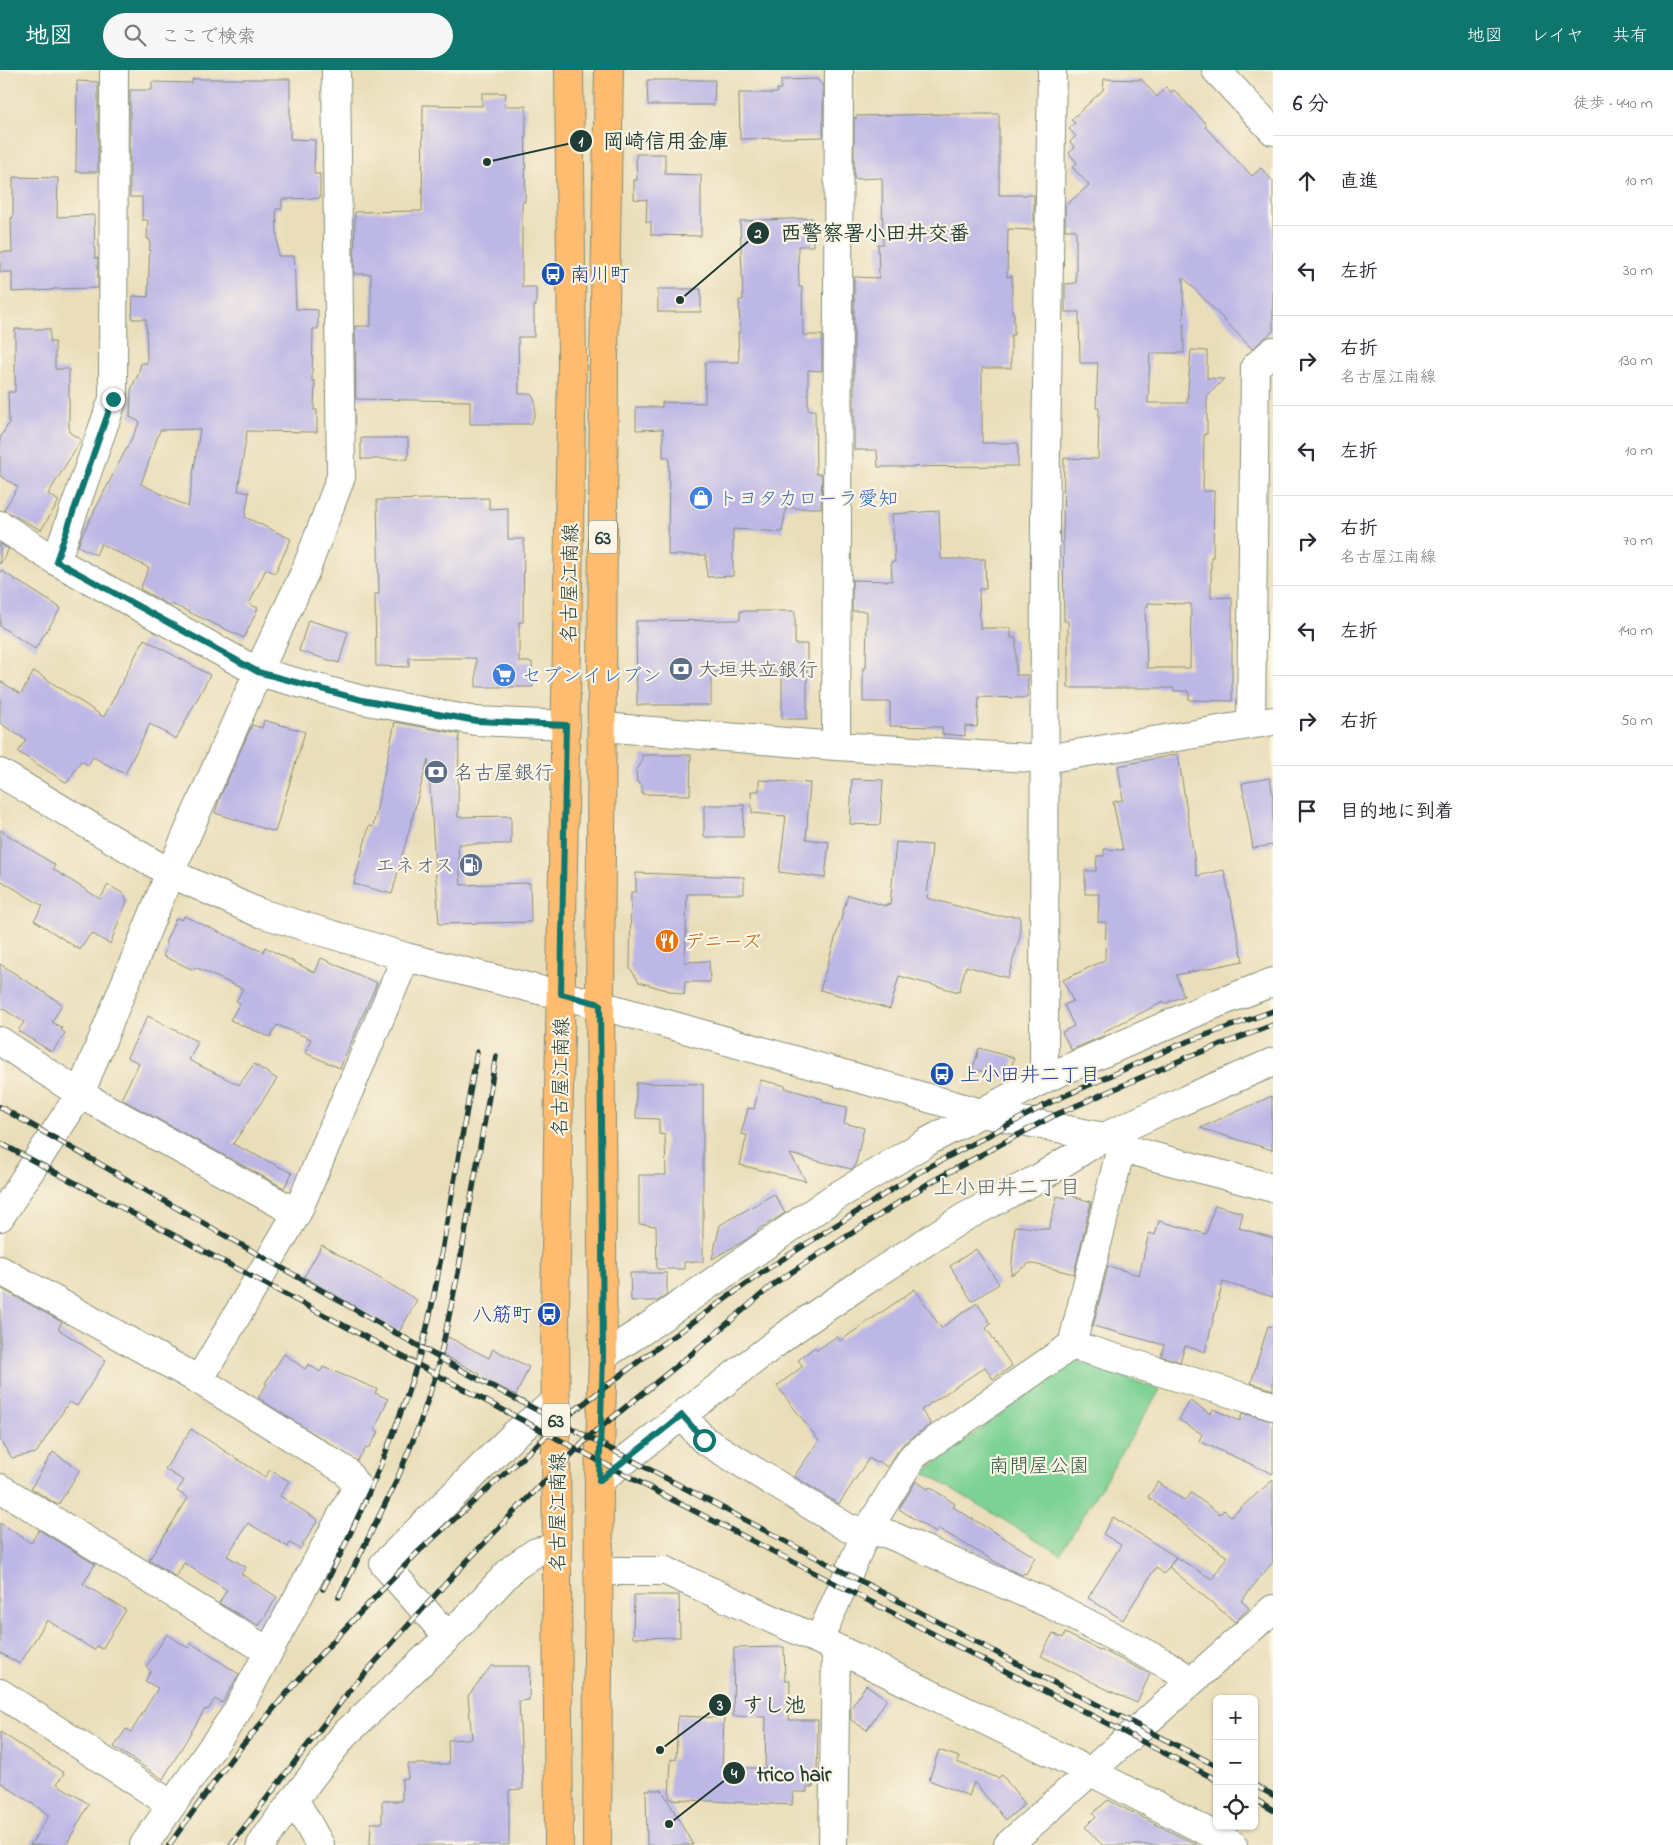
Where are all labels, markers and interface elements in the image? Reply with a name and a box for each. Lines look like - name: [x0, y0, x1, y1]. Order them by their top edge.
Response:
- search box: [103, 13, 453, 58]
- text: 地図: [25, 20, 73, 55]
- icon: search: [121, 21, 149, 49]
- text: ここで検索: [161, 24, 256, 51]
- text: 地図: [1467, 24, 1503, 50]
- text: レイヤ: [1531, 24, 1584, 50]
- text: 共有: [1612, 24, 1648, 50]
- text: 6 分: [1293, 90, 1329, 120]
- text: 徒歩 · 440 m: [1573, 92, 1653, 116]
- callout: 岡崎信用金庫: [568, 123, 739, 159]
- text: 岡崎信用金庫: [603, 128, 729, 158]
- text: 1: [579, 131, 584, 153]
- icon: ahead: [1293, 167, 1321, 195]
- text: 直進: [1340, 169, 1378, 196]
- text: 10 m: [1625, 169, 1653, 193]
- callout: 西警察署小田井交番: [745, 215, 979, 251]
- text: 西警察署小田井交番: [781, 220, 970, 250]
- text: 2: [753, 223, 762, 245]
- icon: left: [1293, 257, 1321, 285]
- text: 左折: [1340, 259, 1378, 286]
- text: 30 m: [1623, 259, 1653, 283]
- bus stop icon: 南川町: [540, 261, 566, 287]
- place label: 南川町: [570, 262, 630, 291]
- text: 右折: [1340, 336, 1378, 363]
- icon: right: [1293, 347, 1321, 375]
- text: 130 m: [1618, 349, 1653, 373]
- text: 名古屋江南線: [1340, 366, 1436, 390]
- route end: [102, 388, 125, 411]
- icon: left: [1293, 437, 1321, 465]
- text: 左折: [1340, 439, 1378, 466]
- text: 10 m: [1625, 439, 1653, 463]
- shop icon: トヨタカローラ愛知: [688, 485, 714, 511]
- place label: トヨタカローラ愛知: [718, 486, 898, 515]
- text: 右折: [1340, 516, 1378, 543]
- road number: 63: [589, 521, 617, 554]
- street label: 名古屋江南線: [556, 523, 587, 643]
- icon: right: [1293, 527, 1321, 555]
- text: 70 m: [1623, 529, 1653, 553]
- text: 名古屋江南線: [1340, 546, 1436, 570]
- icon: left: [1293, 617, 1321, 645]
- text: 左折: [1340, 619, 1378, 646]
- text: 140 m: [1618, 619, 1653, 643]
- bank icon: 大垣共立銀行: [668, 656, 694, 682]
- place label: 大垣共立銀行: [698, 657, 818, 686]
- supermarket icon: セブンイレブン: [491, 662, 517, 688]
- place label: セブンイレブン: [522, 663, 662, 692]
- icon: right: [1293, 707, 1321, 735]
- text: 右折: [1340, 709, 1378, 736]
- text: 50 m: [1621, 709, 1653, 733]
- bank icon: 名古屋銀行: [423, 759, 449, 785]
- place label: 名古屋銀行: [454, 760, 554, 789]
- icon: arrive: [1293, 797, 1321, 825]
- text: 目的地に到着: [1340, 799, 1454, 826]
- fuel station icon: エネオス: [458, 852, 484, 878]
- place label: エネオス: [375, 853, 454, 882]
- restaurant icon: デニーズ: [654, 928, 680, 954]
- place label: デニーズ: [684, 929, 762, 958]
- street label: 名古屋江南線: [547, 1017, 578, 1137]
- bus stop icon: 上小田井二丁目: [929, 1061, 955, 1087]
- place label: 上小田井二丁目: [960, 1062, 1100, 1091]
- district label: 上小田井二丁目: [934, 1174, 1081, 1204]
- bus stop icon: 八筋町: [536, 1301, 562, 1327]
- place label: 八筋町: [472, 1302, 532, 1331]
- road number: 63: [542, 1404, 570, 1436]
- route start: [693, 1429, 716, 1452]
- street label: 名古屋江南線: [545, 1452, 574, 1572]
- park label: 南問屋公園: [989, 1453, 1089, 1482]
- callout: すし池: [708, 1687, 816, 1723]
- text: すし池: [743, 1692, 806, 1722]
- text: 3: [716, 1695, 723, 1717]
- map controls: [1213, 1695, 1258, 1830]
- button: +: [1213, 1695, 1258, 1740]
- button: −: [1213, 1740, 1258, 1785]
- callout: trico hair: [722, 1755, 841, 1791]
- text: trico hair: [756, 1761, 832, 1791]
- text: 4: [730, 1763, 738, 1785]
- button: locate: [1213, 1785, 1258, 1830]

